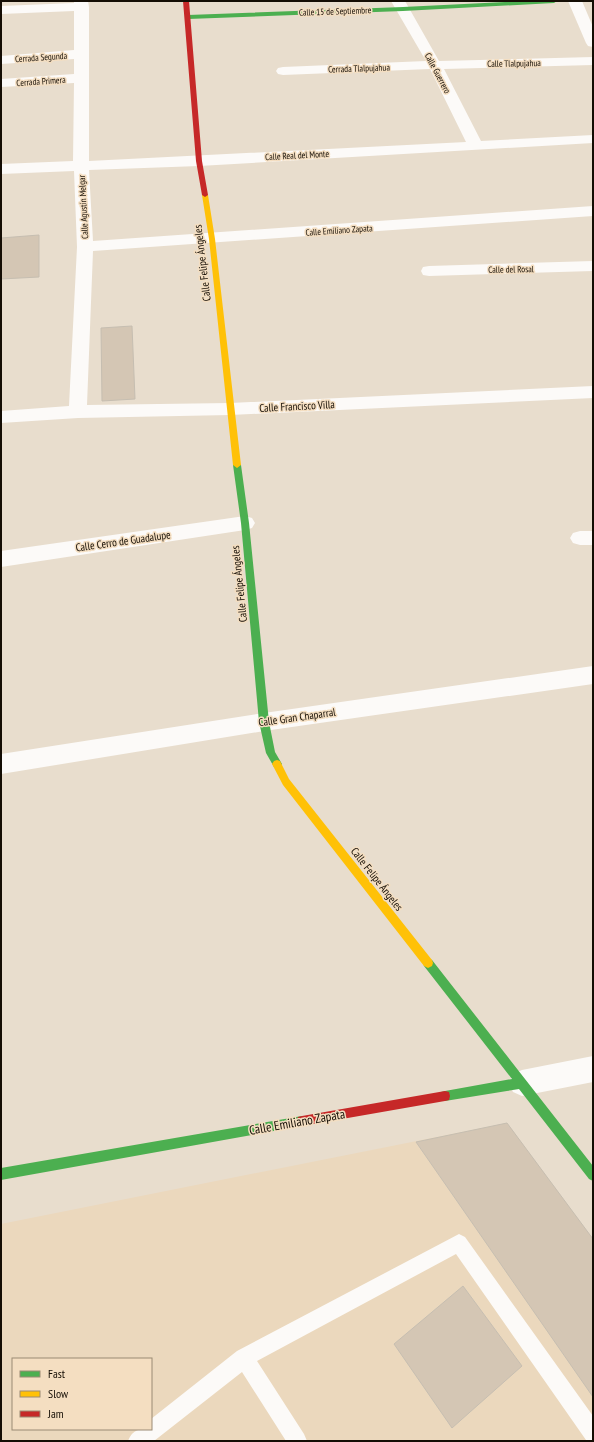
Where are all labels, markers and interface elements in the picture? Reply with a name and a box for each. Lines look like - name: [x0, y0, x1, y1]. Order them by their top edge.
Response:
- street label: Calle 15 de Septiembre: [299, 4, 372, 18]
- street label: Cerrada Segunda: [15, 50, 68, 64]
- street label: Calle Guerrero: [423, 51, 453, 95]
- street label: Calle Tlalpujahua: [487, 57, 541, 70]
- street label: Cerrada Tlalpujahua: [328, 61, 391, 76]
- street label: Cerrada Primera: [16, 74, 66, 88]
- street label: Calle Real del Monte: [265, 148, 330, 162]
- street label: Calle Agustín Melgar: [76, 174, 90, 239]
- street label: Calle Emiliano Zapata: [305, 222, 373, 238]
- street label: Calle Felipe Ángeles: [190, 224, 214, 302]
- street label: Calle del Rosal: [488, 263, 535, 275]
- street label: Calle Francisco Villa: [259, 397, 335, 415]
- street label: Calle Cerro de Guadalupe: [75, 527, 172, 555]
- street label: Calle Felipe Ángeles: [228, 545, 250, 623]
- street label: Calle Gran Chaparral: [258, 705, 337, 729]
- street label: Calle Felipe Ángeles: [348, 844, 406, 914]
- street label: Calle Emiliano Zapata: [248, 1105, 346, 1139]
- legend: [12, 1358, 152, 1430]
- text: Fast: [48, 1366, 66, 1381]
- text: Slow: [48, 1386, 69, 1401]
- text: Jam: [47, 1406, 64, 1421]

